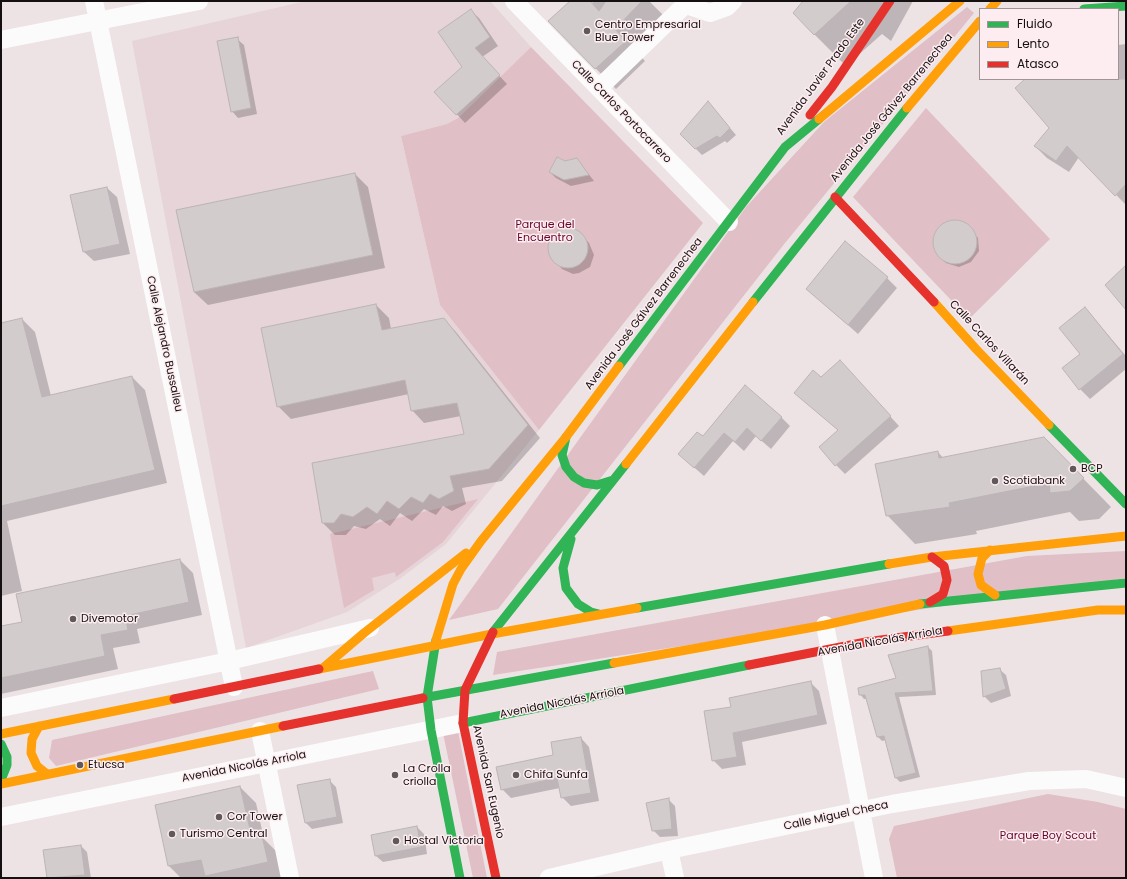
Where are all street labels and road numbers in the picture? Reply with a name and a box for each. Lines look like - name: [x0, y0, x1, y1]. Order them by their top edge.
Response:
- street label: Avenida Javier Prado Este: [774, 16, 868, 138]
- street label: Avenida José Gálvez Barrenechea: [828, 31, 956, 185]
- street label: Calle Carlos Portocarrero: [568, 58, 674, 166]
- street label: Avenida José Gálvez Barrenechea: [582, 235, 706, 393]
- street label: Calle Alejandro Bussalleu: [143, 275, 185, 413]
- street label: Calle Carlos Villarán: [946, 298, 1032, 388]
- street label: Avenida Nicolás Arriola: [817, 625, 943, 659]
- street label: Avenida Nicolás Arriola: [499, 684, 625, 722]
- street label: Avenida San Eugenio: [470, 724, 506, 840]
- street label: Avenida Nicolás Arriola: [181, 748, 307, 786]
- street label: Calle Miguel Checa: [782, 798, 890, 834]

